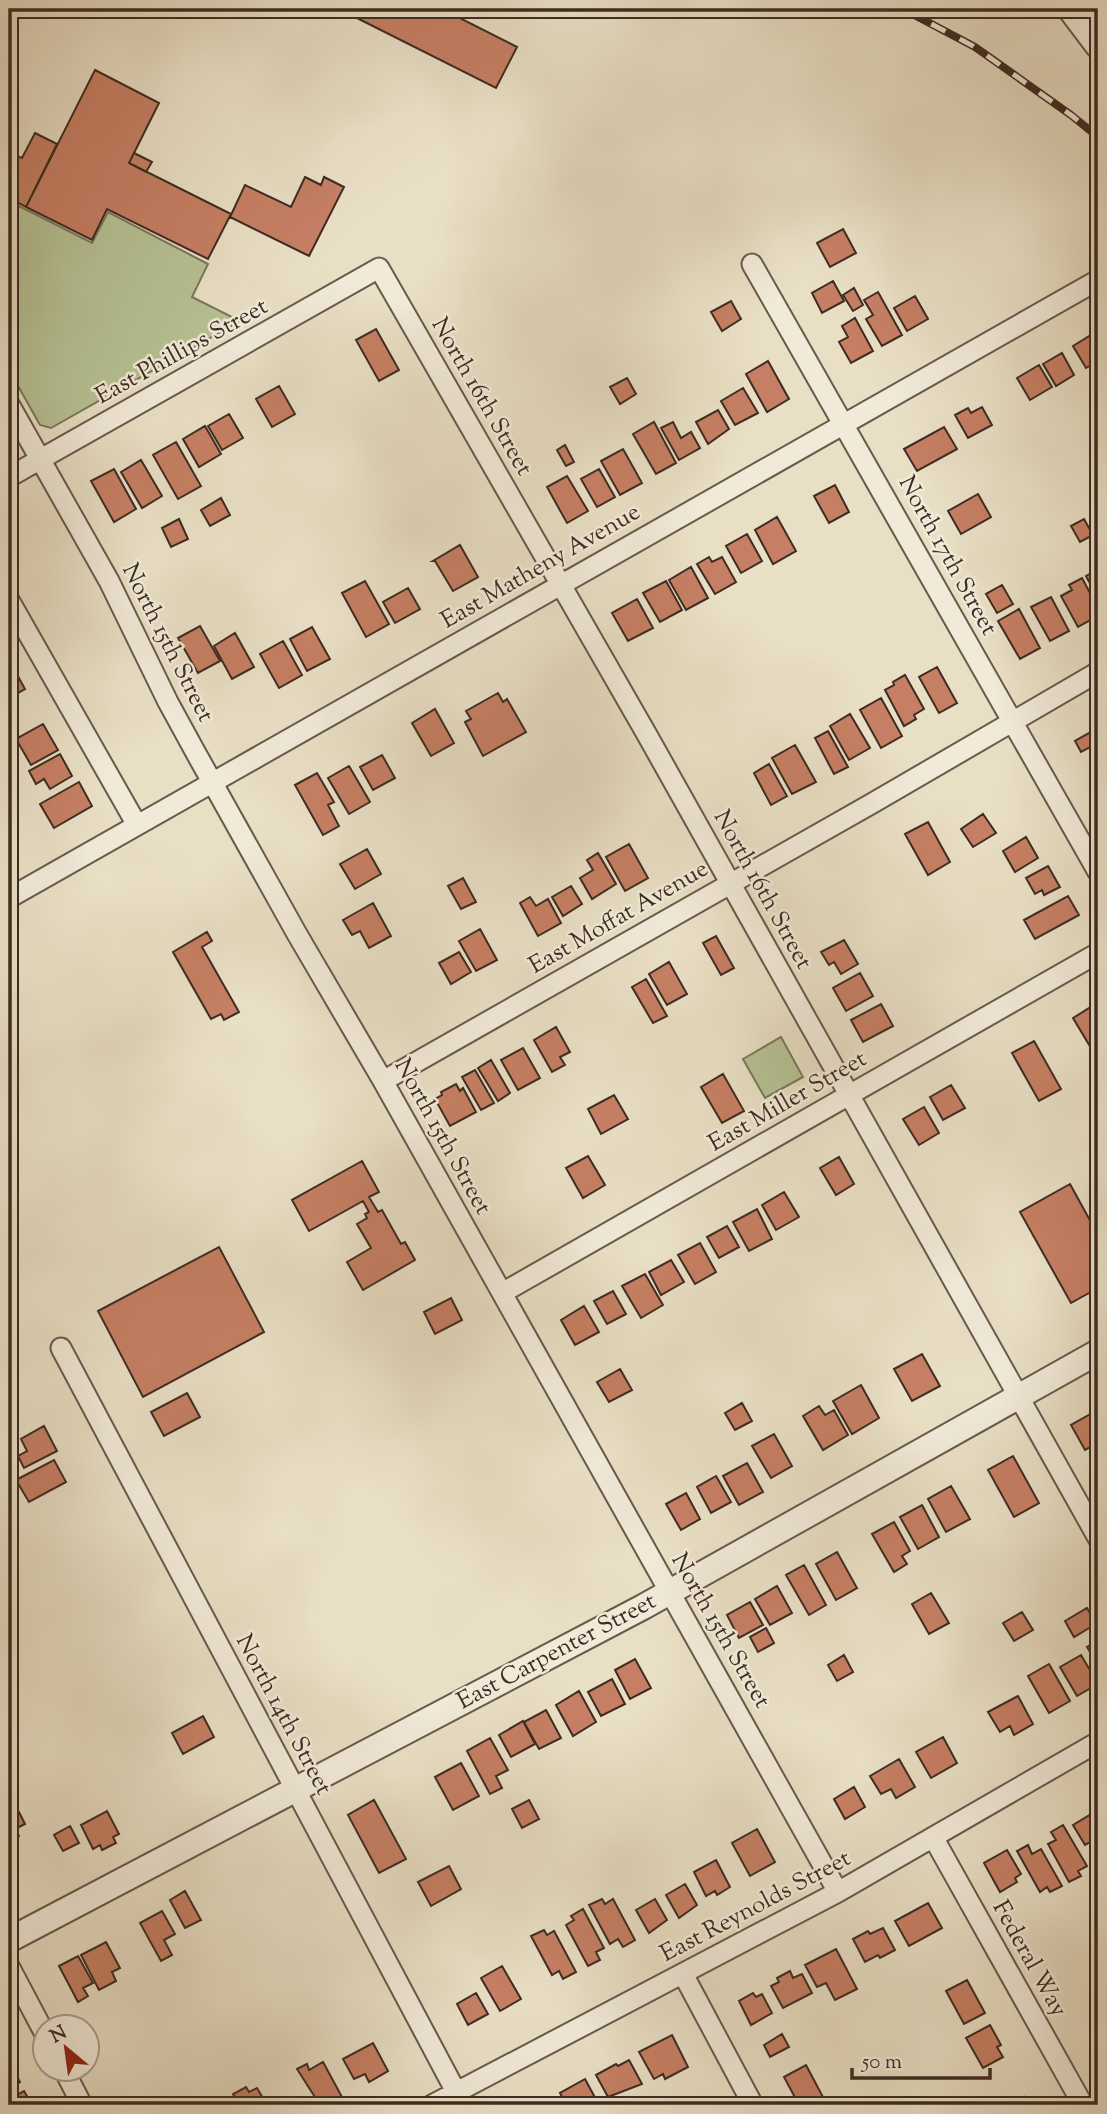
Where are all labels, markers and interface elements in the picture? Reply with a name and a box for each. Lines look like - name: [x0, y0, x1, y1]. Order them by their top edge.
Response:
- street label: East Phillips Street: [90, 290, 274, 414]
- street label: North 16th Street: [422, 312, 540, 482]
- street label: North 17th Street: [889, 470, 1005, 642]
- street label: East Matheny Avenue: [435, 496, 647, 638]
- street label: North 15th Street: [112, 558, 222, 728]
- street label: North 16th Street: [704, 804, 820, 976]
- street label: East Moffat Avenue: [523, 853, 715, 983]
- street label: East Miller Street: [703, 1043, 873, 1161]
- street label: North 15th Street: [385, 1053, 499, 1221]
- street label: North 15th Street: [662, 1547, 778, 1715]
- street label: East Carpenter Street: [451, 1585, 663, 1719]
- street label: North 14th Street: [226, 1629, 340, 1801]
- street label: East Reynolds Street: [655, 1842, 857, 1972]
- street label: Federal Way: [983, 1895, 1075, 2023]
- north arrow: [32, 2012, 102, 2082]
- text: N: [46, 2020, 72, 2051]
- scale bar: [852, 2037, 990, 2081]
- text: 50 m: [861, 2048, 902, 2078]

